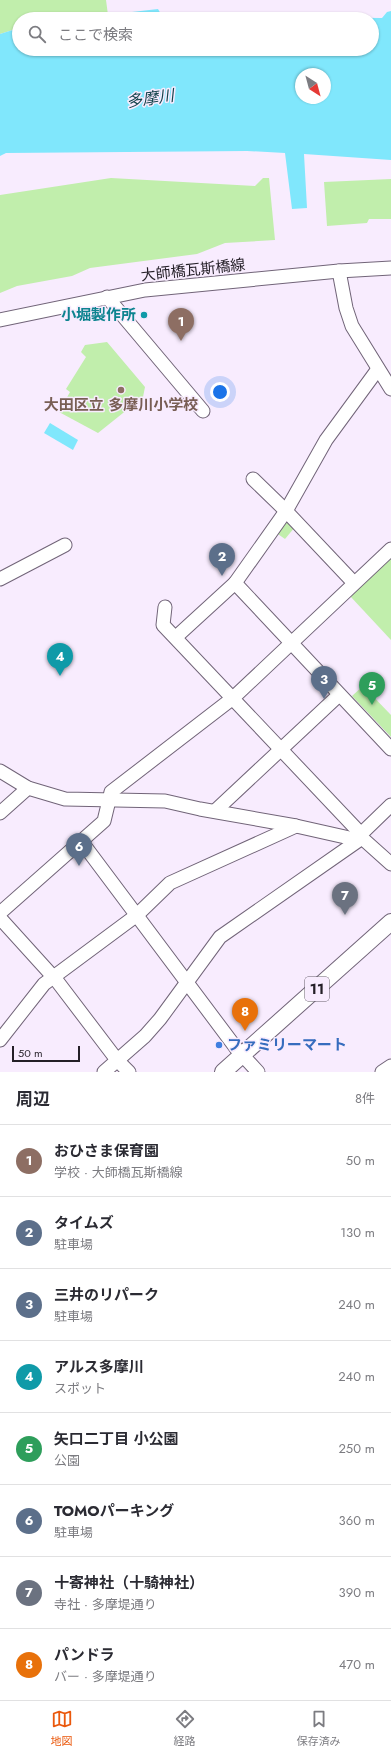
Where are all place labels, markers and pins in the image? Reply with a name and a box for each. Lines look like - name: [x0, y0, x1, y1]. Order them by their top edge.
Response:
- place label: 小堀製作所: [61, 304, 136, 326]
- pin: 1: [168, 308, 194, 341]
- marker: 小堀製作所: [139, 310, 149, 320]
- marker: 大田区立 多摩川小学校: [116, 385, 126, 395]
- place label: 大田区立 多摩川小学校: [44, 394, 198, 416]
- pin: 2: [209, 543, 235, 576]
- pin: 4: [47, 643, 73, 676]
- pin: 3: [311, 666, 337, 699]
- pin: 5: [359, 672, 385, 705]
- pin: 6: [66, 833, 92, 866]
- pin: 7: [332, 882, 358, 915]
- pin: 8: [232, 998, 258, 1031]
- place label: ファミリーマート: [227, 1034, 347, 1056]
- marker: ファミリーマート: [214, 1040, 224, 1050]

